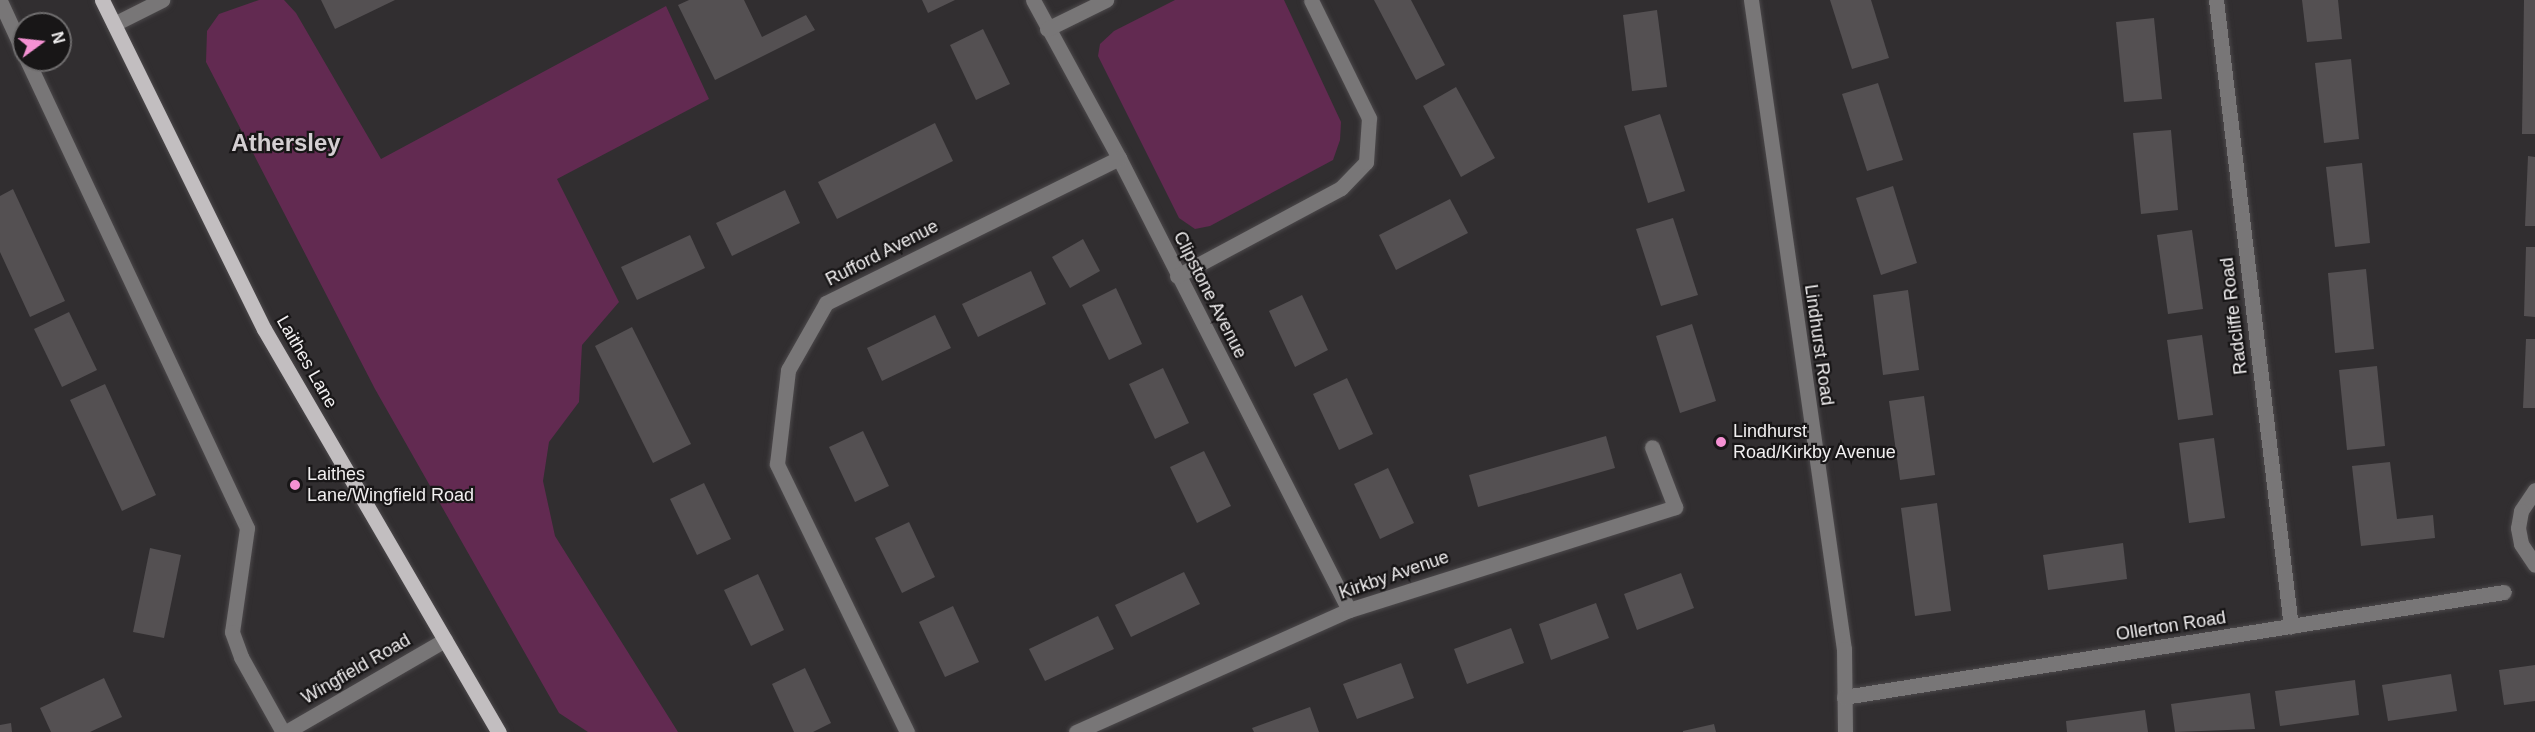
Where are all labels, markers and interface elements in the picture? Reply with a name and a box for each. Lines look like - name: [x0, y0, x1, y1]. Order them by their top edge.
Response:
- north arrow: [12, 12, 72, 72]
- text: N: [48, 30, 68, 46]
- district label: Athersley: [231, 129, 341, 157]
- street label: Rufford Avenue: [822, 215, 942, 291]
- street label: Clipstone Avenue: [1168, 227, 1252, 363]
- street label: Radcliffe Road: [2216, 256, 2252, 376]
- street label: Lindhurst Road: [1800, 283, 1838, 407]
- street label: Laithes Lane: [272, 312, 342, 412]
- place label: Lindhurst Road/Kirkby Avenue: [1733, 421, 1897, 464]
- marker: Lindhurst Road/Kirkby Avenue: [1714, 435, 1728, 449]
- place label: Laithes Lane/Wingfield Road: [307, 464, 474, 506]
- marker: Laithes Lane/Wingfield Road: [288, 478, 302, 492]
- street label: Kirkby Avenue: [1336, 546, 1452, 604]
- street label: Ollerton Road: [2114, 607, 2228, 645]
- street label: Wingfield Road: [298, 629, 414, 709]

